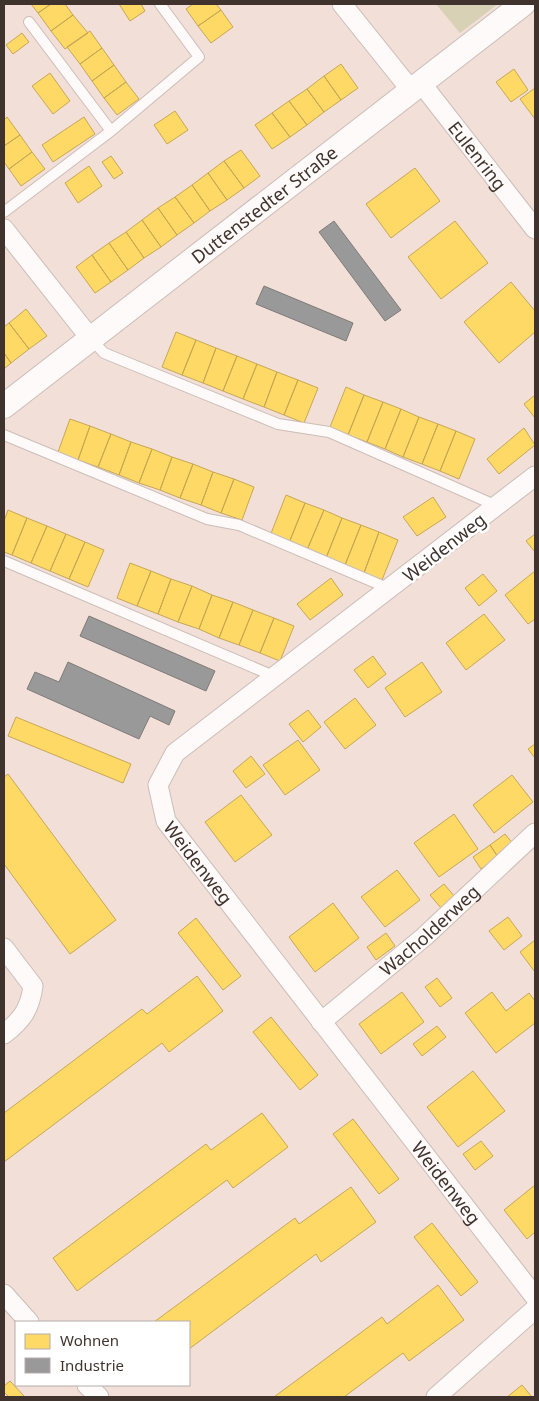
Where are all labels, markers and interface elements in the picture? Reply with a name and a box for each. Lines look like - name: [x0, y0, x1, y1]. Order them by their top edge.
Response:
- street label: Eulenring: [443, 116, 512, 195]
- street label: Duttenstedter Straße: [186, 140, 342, 269]
- street label: Weidenweg: [398, 507, 490, 587]
- street label: Weidenweg: [158, 816, 238, 909]
- street label: Wacholderweg: [374, 879, 484, 981]
- street label: Weidenweg: [407, 1136, 486, 1229]
- legend: [15, 1321, 190, 1386]
- text: Wohnen: [60, 1330, 119, 1350]
- text: Industrie: [60, 1355, 124, 1375]

